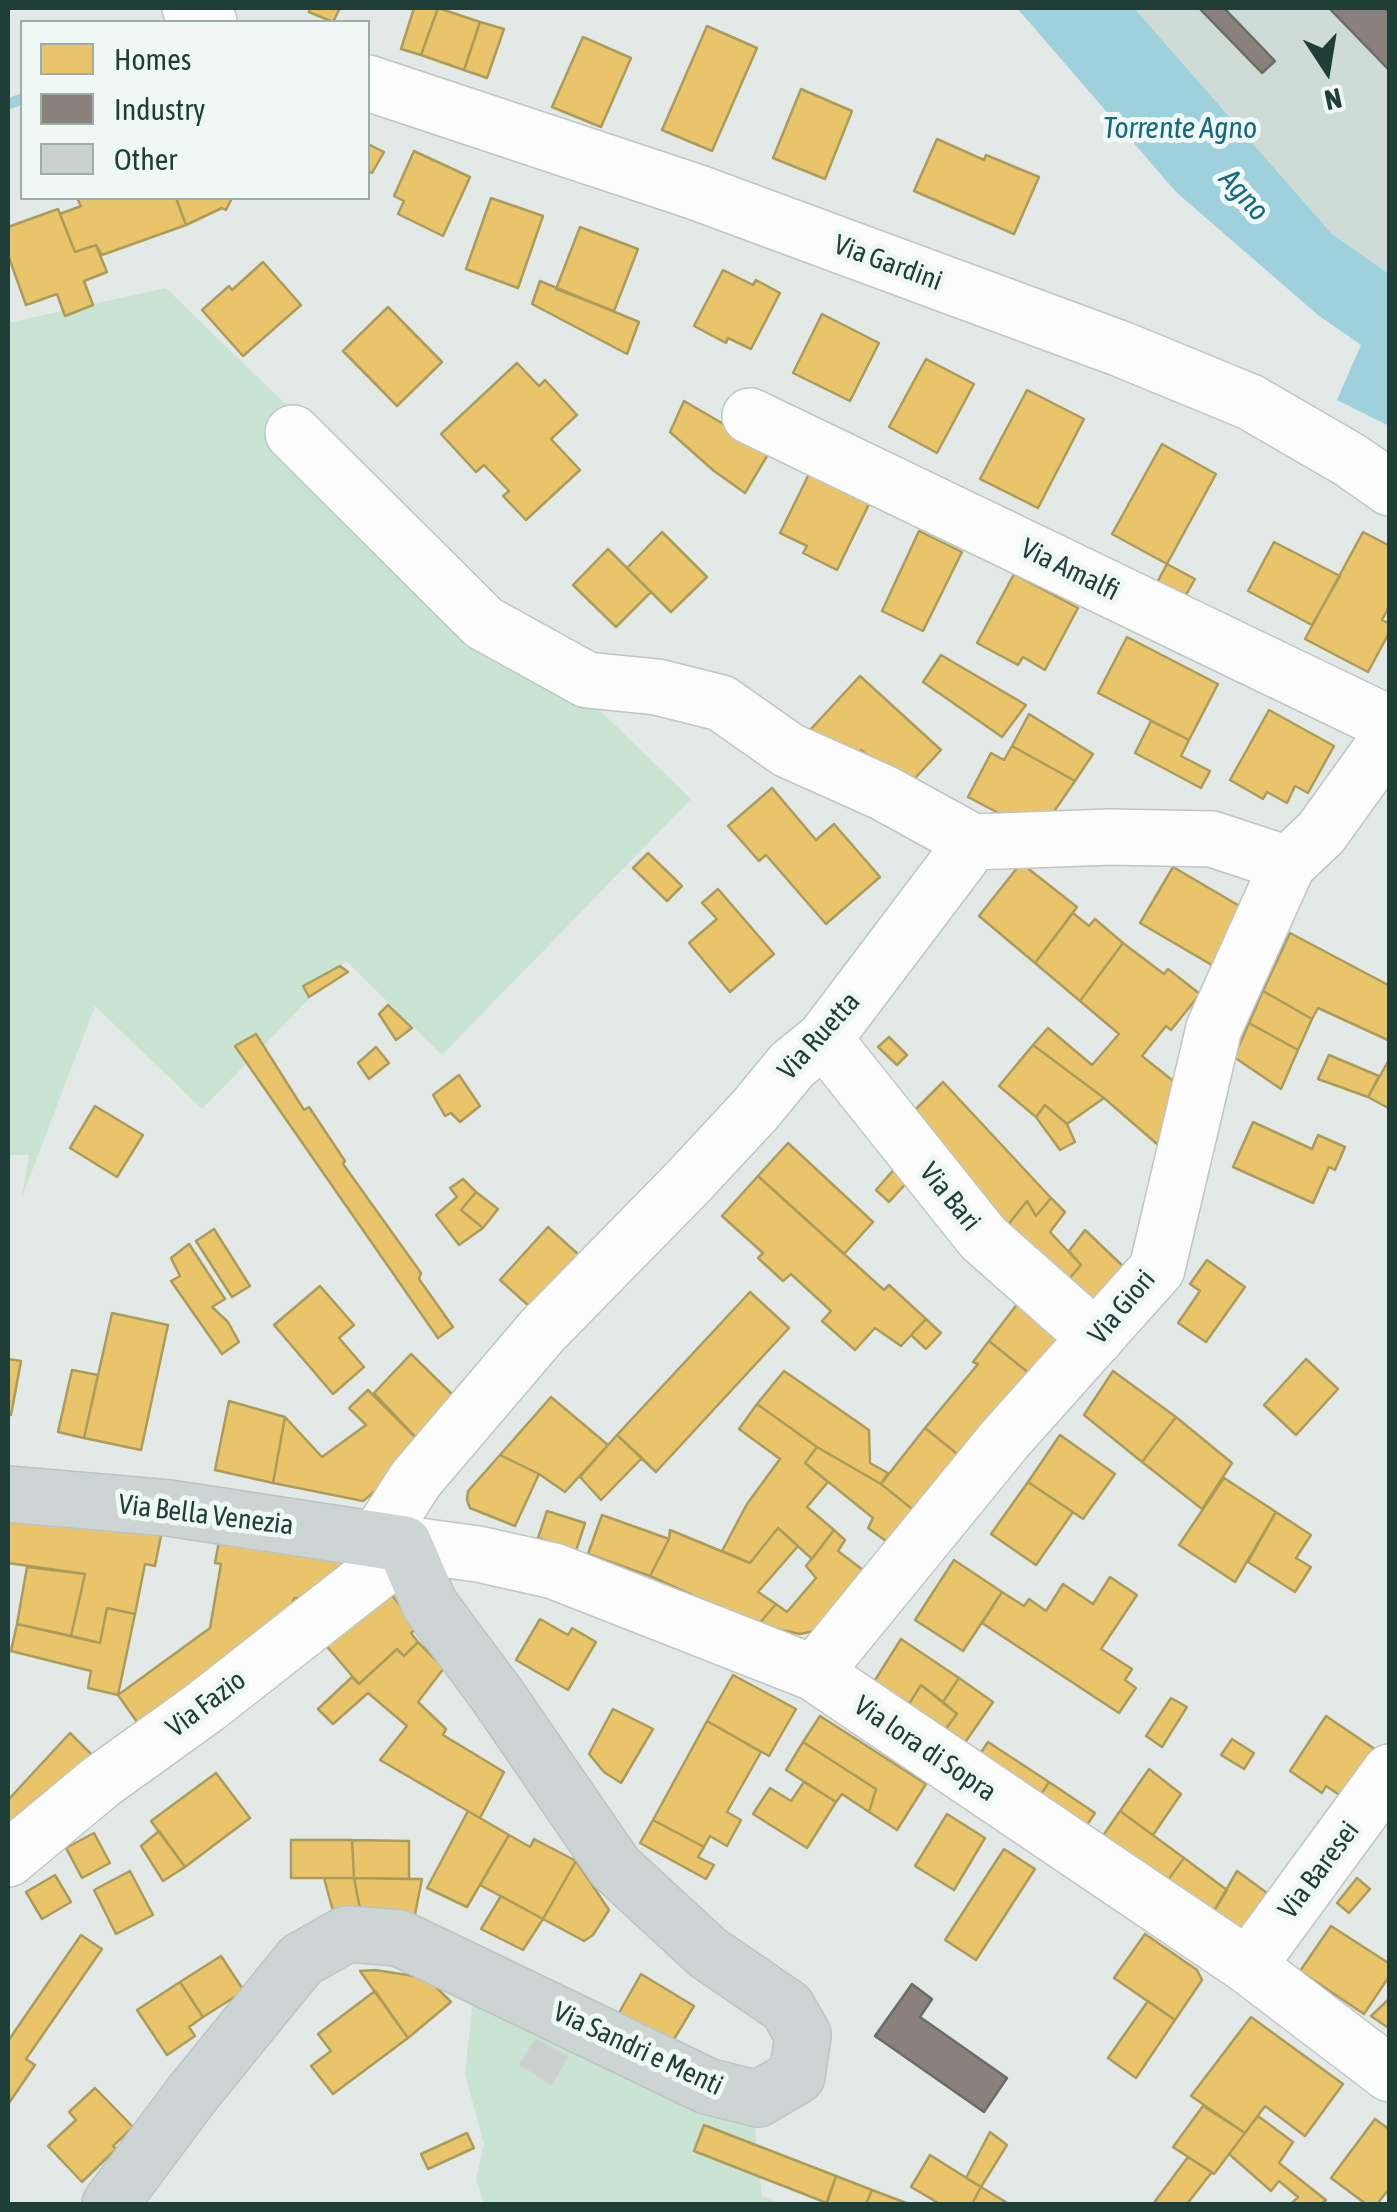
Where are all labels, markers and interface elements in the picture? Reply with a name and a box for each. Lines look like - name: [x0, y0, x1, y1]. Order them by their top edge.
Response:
- legend: [20, 20, 370, 200]
- north arrow: [1277, 20, 1377, 120]
- text: Homes: [114, 42, 191, 76]
- text: N: [1322, 82, 1345, 117]
- text: Industry: [114, 92, 205, 126]
- water label: Torrente Agno: [1103, 111, 1257, 147]
- text: Other: [114, 142, 177, 176]
- water label: Agno: [1211, 162, 1277, 228]
- street label: Via Gardini: [829, 228, 947, 298]
- street label: Via Amalfi: [1015, 532, 1125, 608]
- street label: Via Ruetta: [771, 985, 867, 1087]
- street label: Via Bari: [912, 1156, 988, 1238]
- street label: Via Giori: [1081, 1263, 1163, 1351]
- street label: Via Bella Venezia: [117, 1488, 295, 1542]
- street label: Via Fazio: [160, 1663, 252, 1745]
- street label: Via lora di Sopra: [847, 1689, 1003, 1809]
- street label: Via Baresei: [1271, 1815, 1367, 1925]
- street label: Via Sandri e Menti: [548, 1995, 728, 2103]

